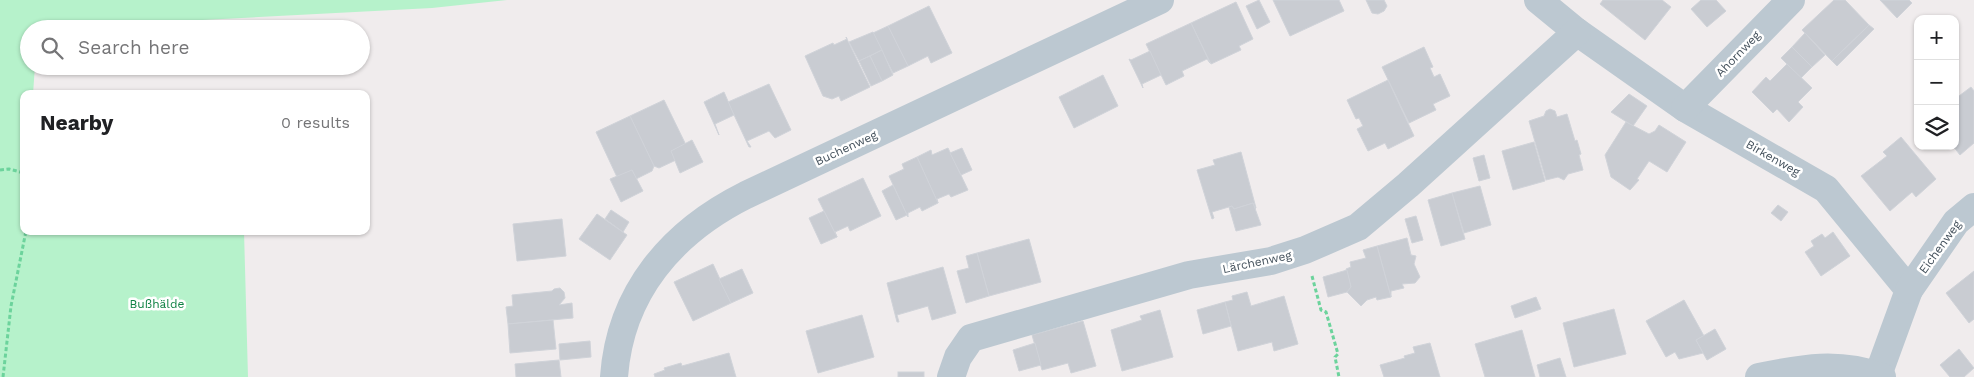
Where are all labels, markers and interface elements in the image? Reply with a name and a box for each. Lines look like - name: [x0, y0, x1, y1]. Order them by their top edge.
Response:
- map controls: [1914, 15, 1959, 150]
- button: +: [1914, 15, 1959, 60]
- search box: [20, 20, 370, 75]
- street label: Ahornweg: [1713, 28, 1764, 80]
- icon: search: [38, 34, 66, 62]
- text: Search here: [78, 36, 189, 59]
- button: −: [1914, 60, 1959, 105]
- button: layers: [1914, 105, 1959, 150]
- text: Nearby: [40, 110, 113, 135]
- text: 0 results: [281, 113, 350, 132]
- street label: Buchenweg: [813, 127, 880, 168]
- street label: Birkenweg: [1744, 137, 1803, 179]
- street label: Eichenweg: [1916, 217, 1964, 276]
- street label: Lärchenweg: [1221, 248, 1293, 276]
- park label: Bußhälde: [130, 297, 185, 311]

